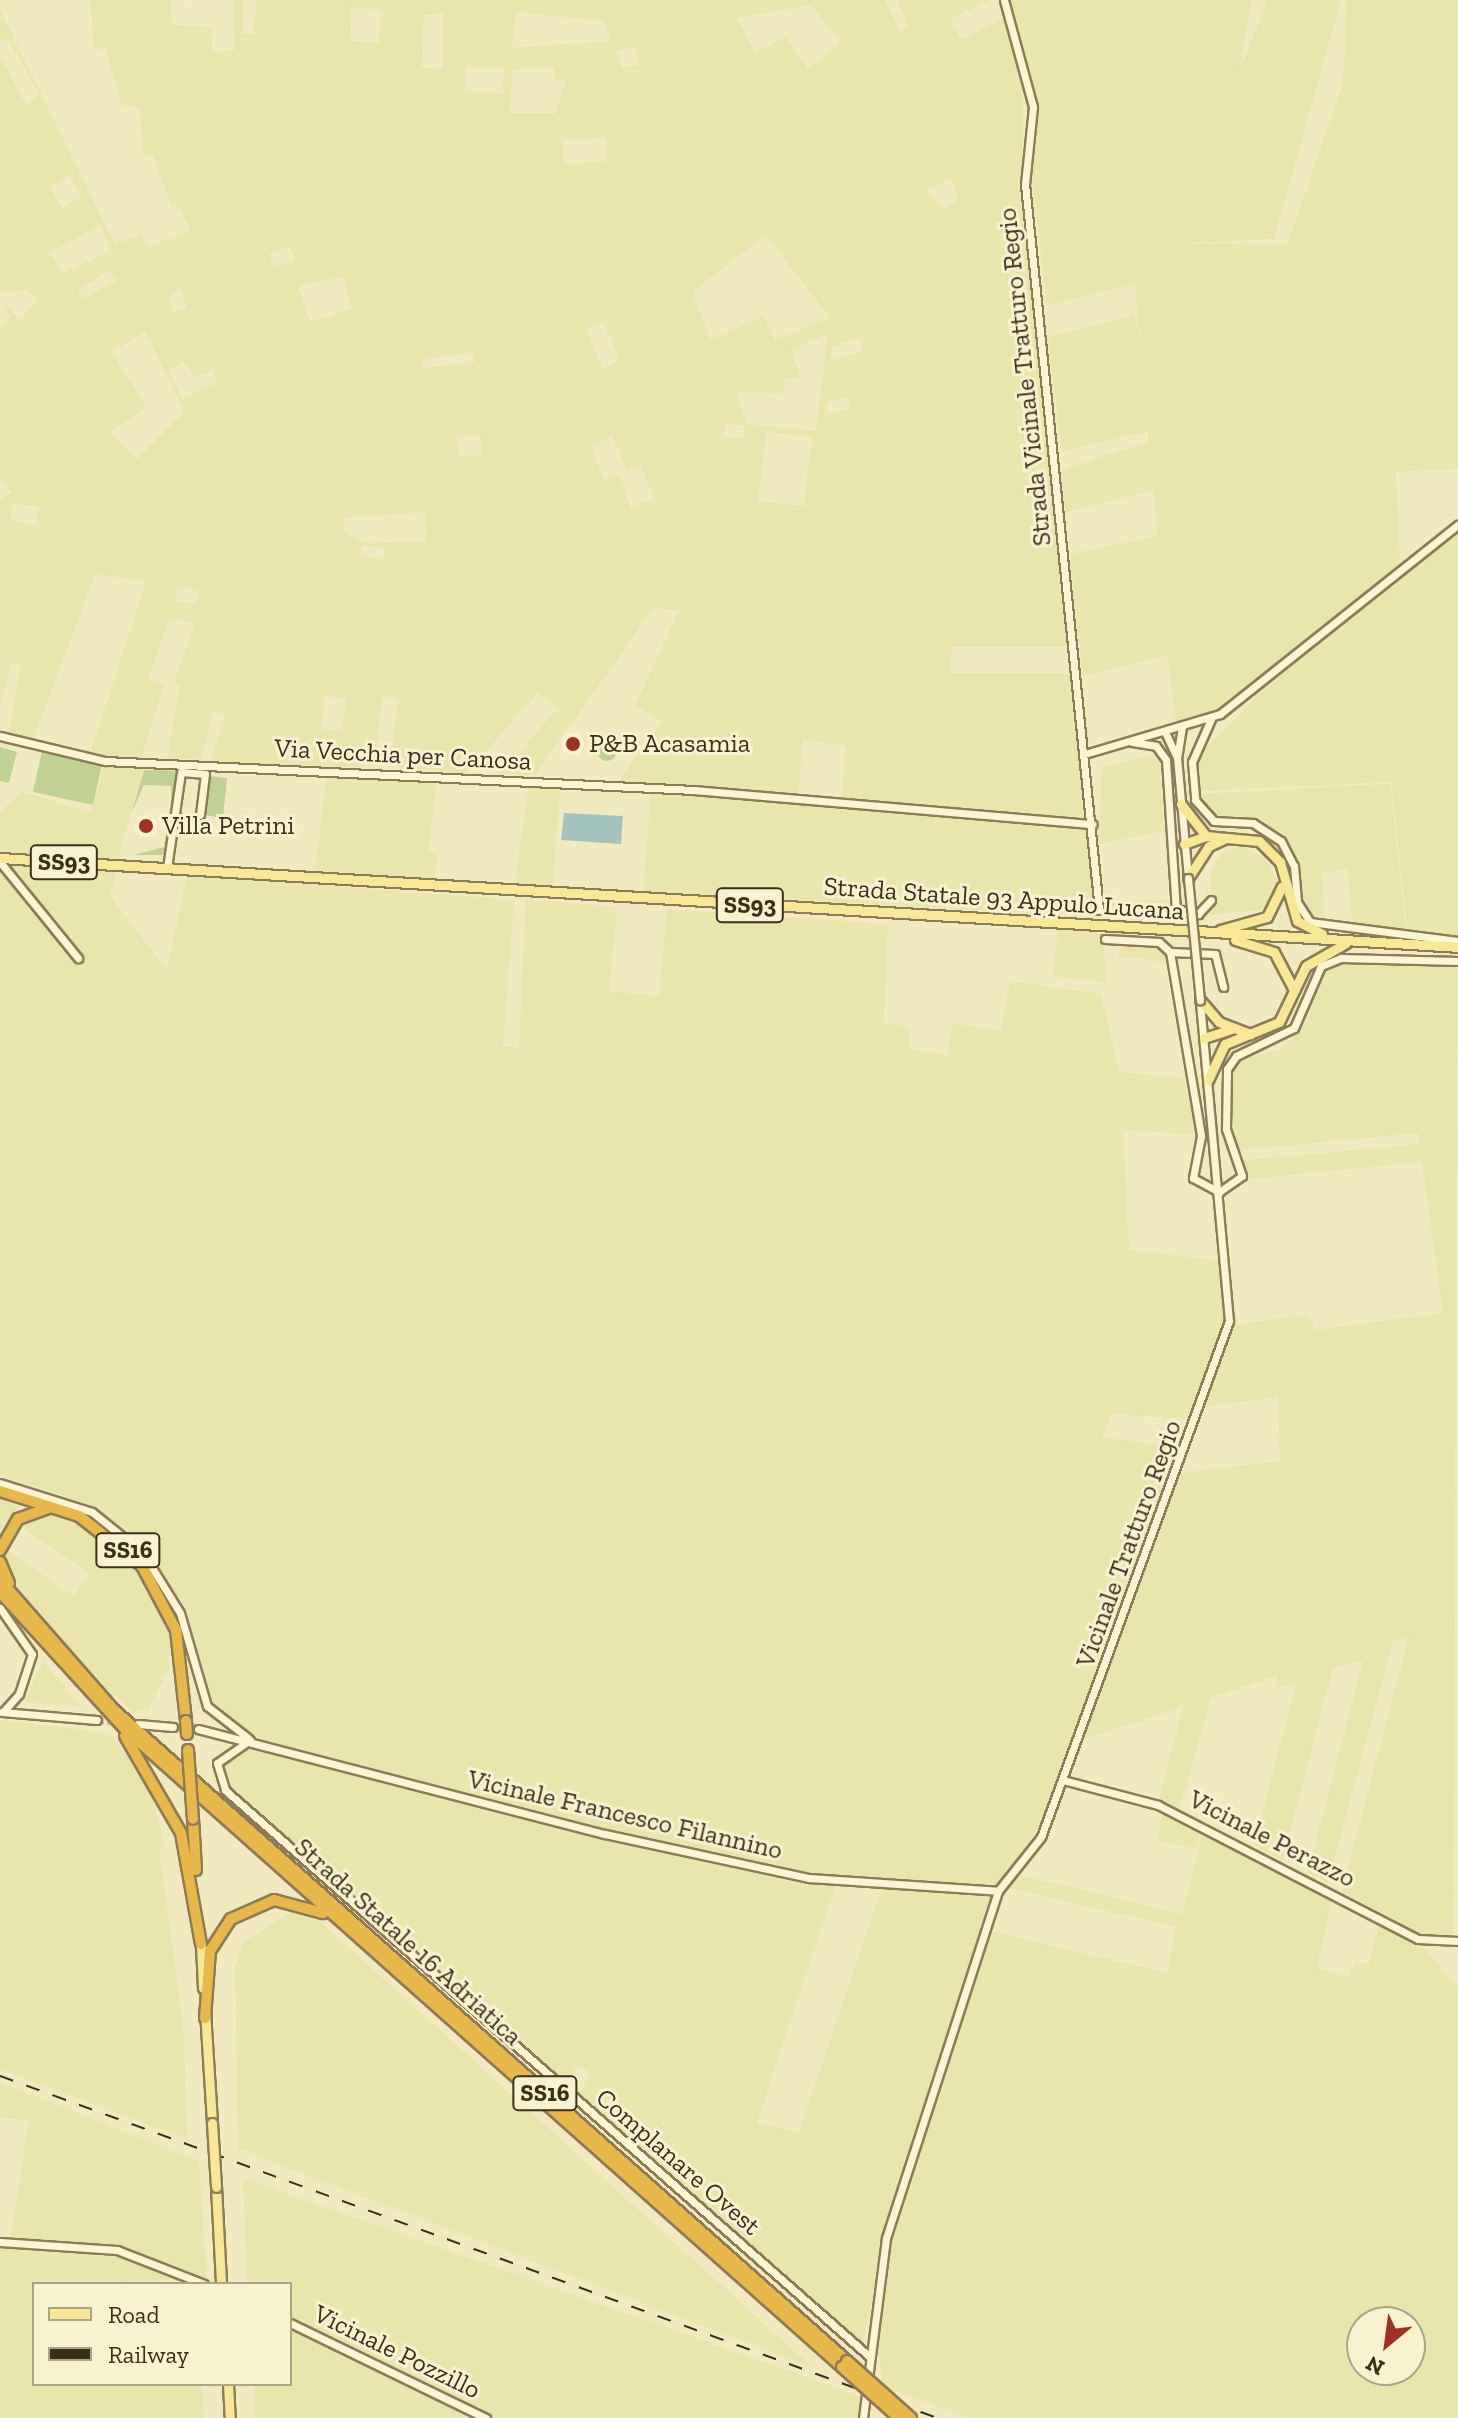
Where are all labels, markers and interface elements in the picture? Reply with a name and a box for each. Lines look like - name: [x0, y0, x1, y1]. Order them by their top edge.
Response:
- street label: Strada Vicinale Tratturo Regio: [992, 206, 1058, 548]
- place label: P&B Acasamia: [589, 728, 751, 760]
- street label: Via Vecchia per Canosa: [273, 733, 533, 777]
- marker: P&B Acasamia: [564, 735, 582, 753]
- place label: Villa Petrini: [162, 810, 294, 842]
- marker: Villa Petrini: [137, 817, 155, 835]
- road number: SS93: [28, 842, 100, 882]
- street label: Strada Statale 93 Appulo Lucana: [822, 871, 1186, 927]
- road number: SS93: [714, 885, 786, 925]
- street label: Vicinale Tratturo Regio: [1070, 1416, 1188, 1672]
- road number: SS16: [94, 1530, 162, 1570]
- street label: Vicinale Francesco Filannino: [465, 1764, 785, 1866]
- street label: Vicinale Perazzo: [1183, 1784, 1361, 1894]
- street label: Strada Statale 16 Adriatica: [288, 1831, 528, 2053]
- road number: SS16: [511, 2073, 579, 2113]
- street label: Complanare Ovest: [589, 2082, 767, 2242]
- legend: [32, 2282, 292, 2386]
- street label: Vicinale Pozzillo: [309, 2298, 485, 2406]
- text: Road: [108, 2300, 160, 2329]
- north arrow: [1346, 2306, 1426, 2386]
- text: Railway: [108, 2340, 189, 2369]
- text: N: [1361, 2350, 1389, 2382]

